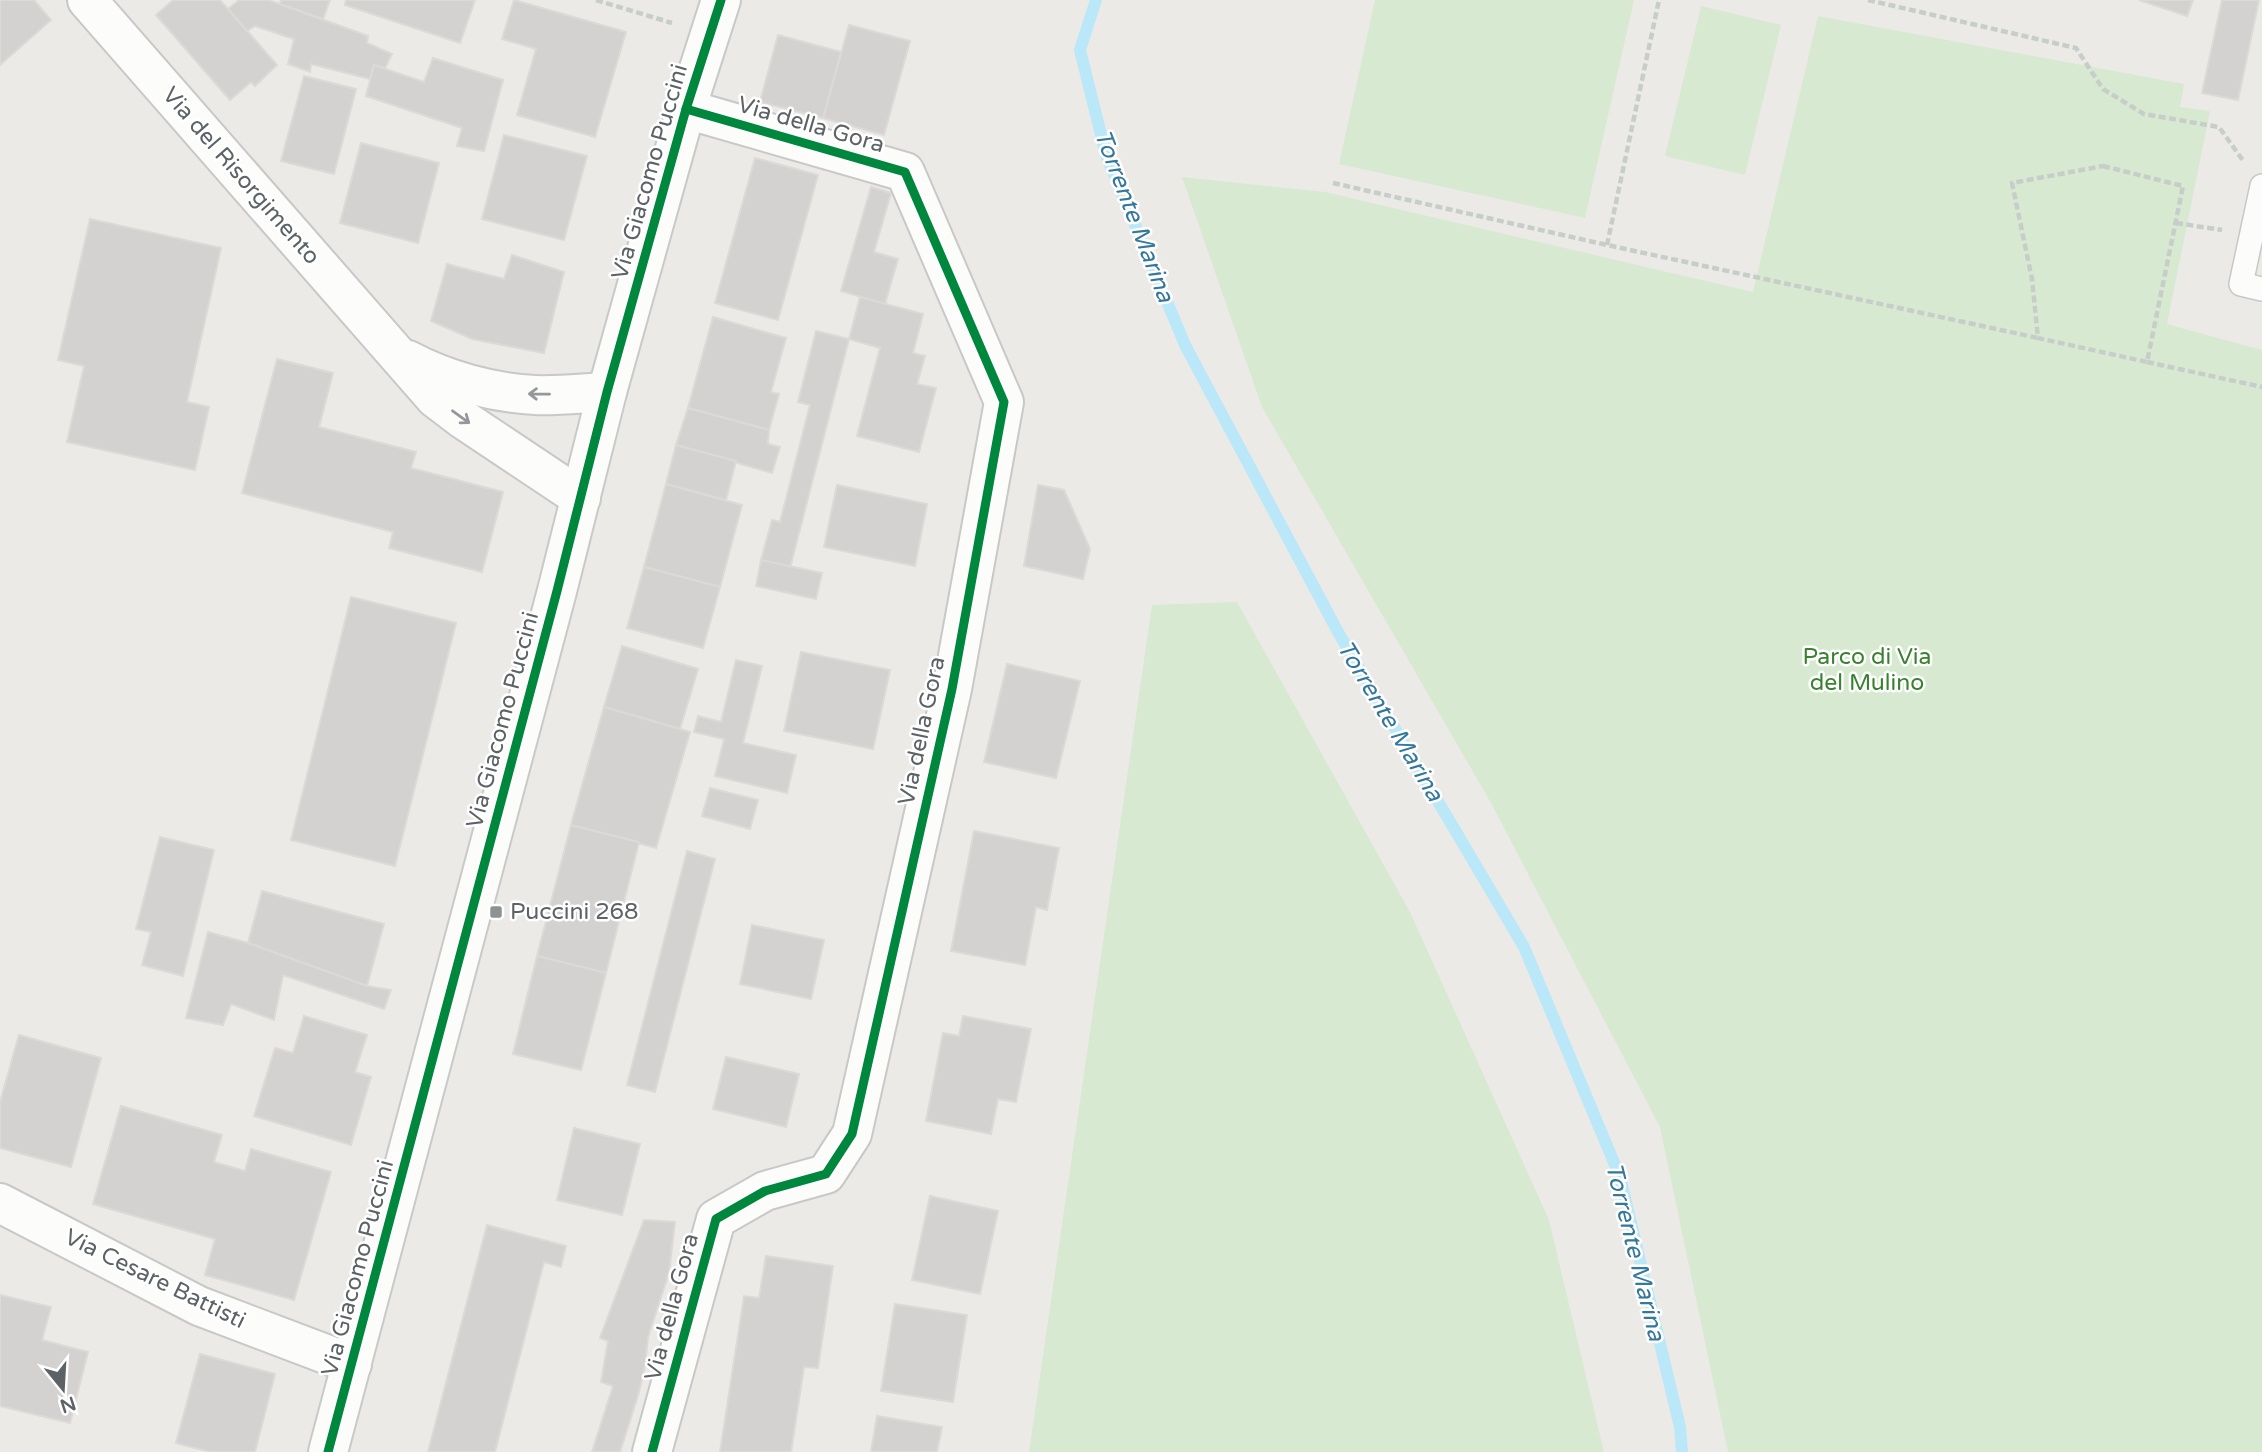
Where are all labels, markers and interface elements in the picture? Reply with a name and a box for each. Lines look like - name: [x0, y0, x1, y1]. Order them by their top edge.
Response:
- street label: Via Giacomo Puccini: [606, 61, 694, 283]
- street label: Via del Risorgimento: [156, 82, 326, 270]
- street label: Via della Gora: [734, 91, 888, 159]
- water label: Torrente Marina: [1088, 126, 1180, 307]
- one-way arrow: [528, 387, 551, 401]
- one-way arrow: [451, 410, 470, 424]
- street label: Via Giacomo Puccini: [461, 609, 545, 831]
- water label: Torrente Marina: [1331, 635, 1450, 807]
- park label: Parco di Via del Mulino: [1803, 643, 1931, 697]
- street label: Via della Gora: [893, 654, 951, 808]
- place label: Puccini 268: [510, 898, 639, 926]
- marker: Puccini 268: [488, 904, 504, 920]
- street label: Via Giacomo Puccini: [316, 1157, 400, 1379]
- water label: Torrente Marina: [1599, 1160, 1671, 1344]
- street label: Via Cesare Battisti: [60, 1223, 250, 1335]
- street label: Via della Gora: [639, 1230, 705, 1384]
- north arrow: [28, 1354, 98, 1424]
- text: N: [57, 1391, 79, 1417]

